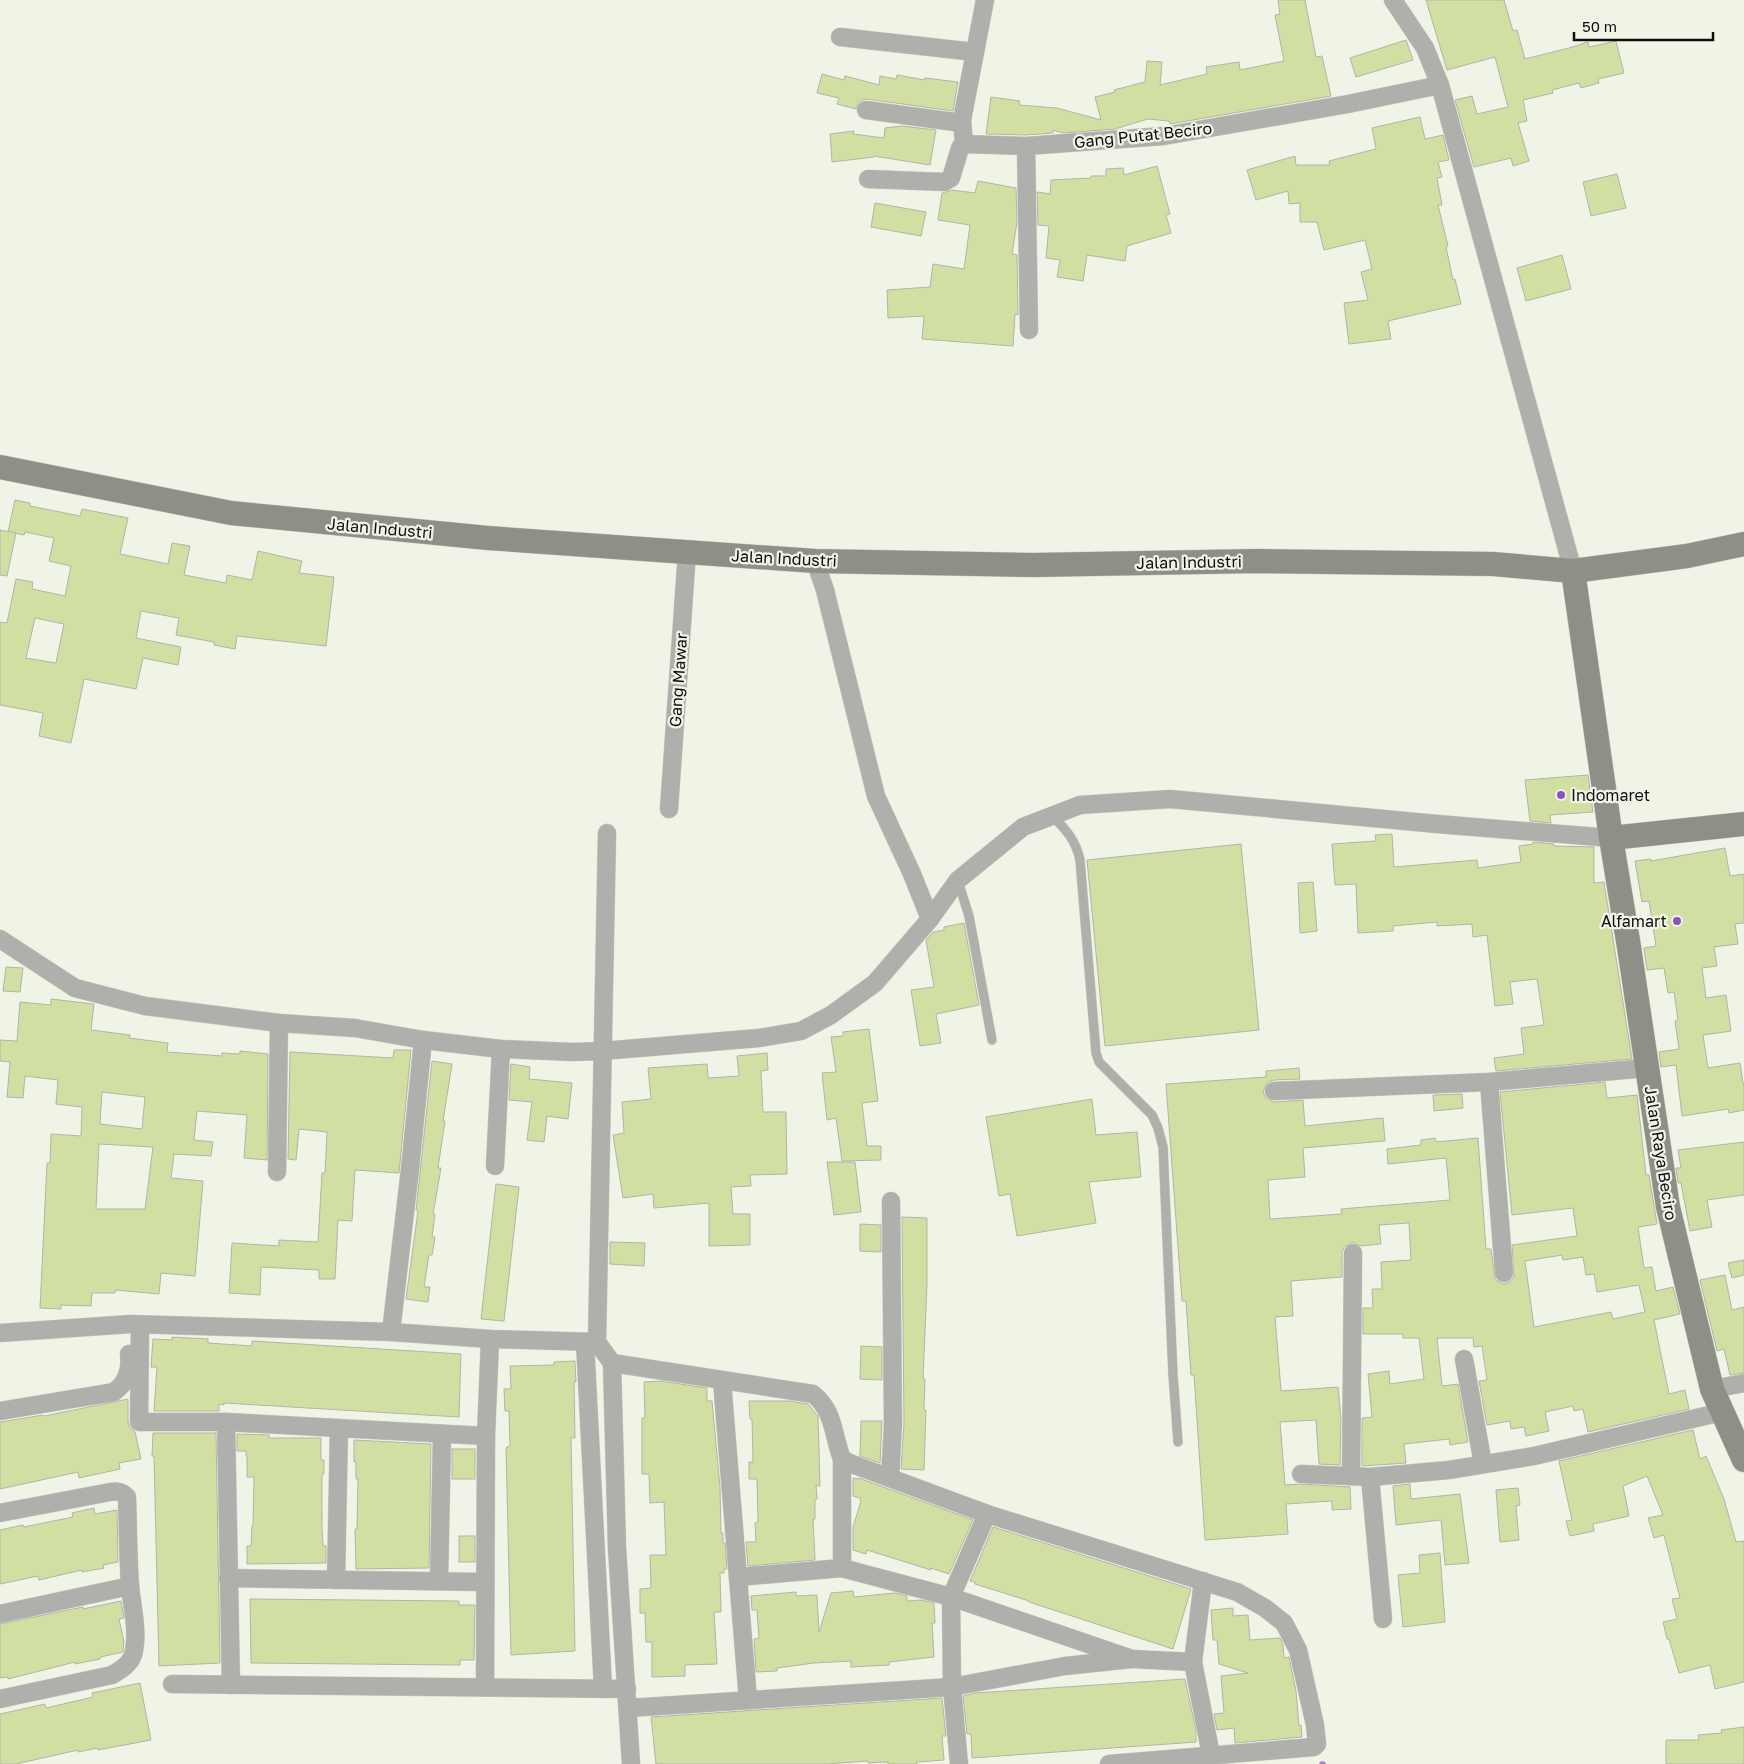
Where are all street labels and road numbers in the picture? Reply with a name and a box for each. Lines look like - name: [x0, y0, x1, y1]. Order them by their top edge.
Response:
- street label: Gang Putat Beciro: [1073, 118, 1213, 152]
- street label: Jalan Industri: [326, 513, 434, 543]
- street label: Jalan Industri: [731, 545, 837, 571]
- street label: Jalan Industri: [1136, 551, 1242, 573]
- street label: Gang Mawar: [665, 632, 691, 728]
- street label: Jalan Raya Beciro: [1641, 1084, 1681, 1222]

